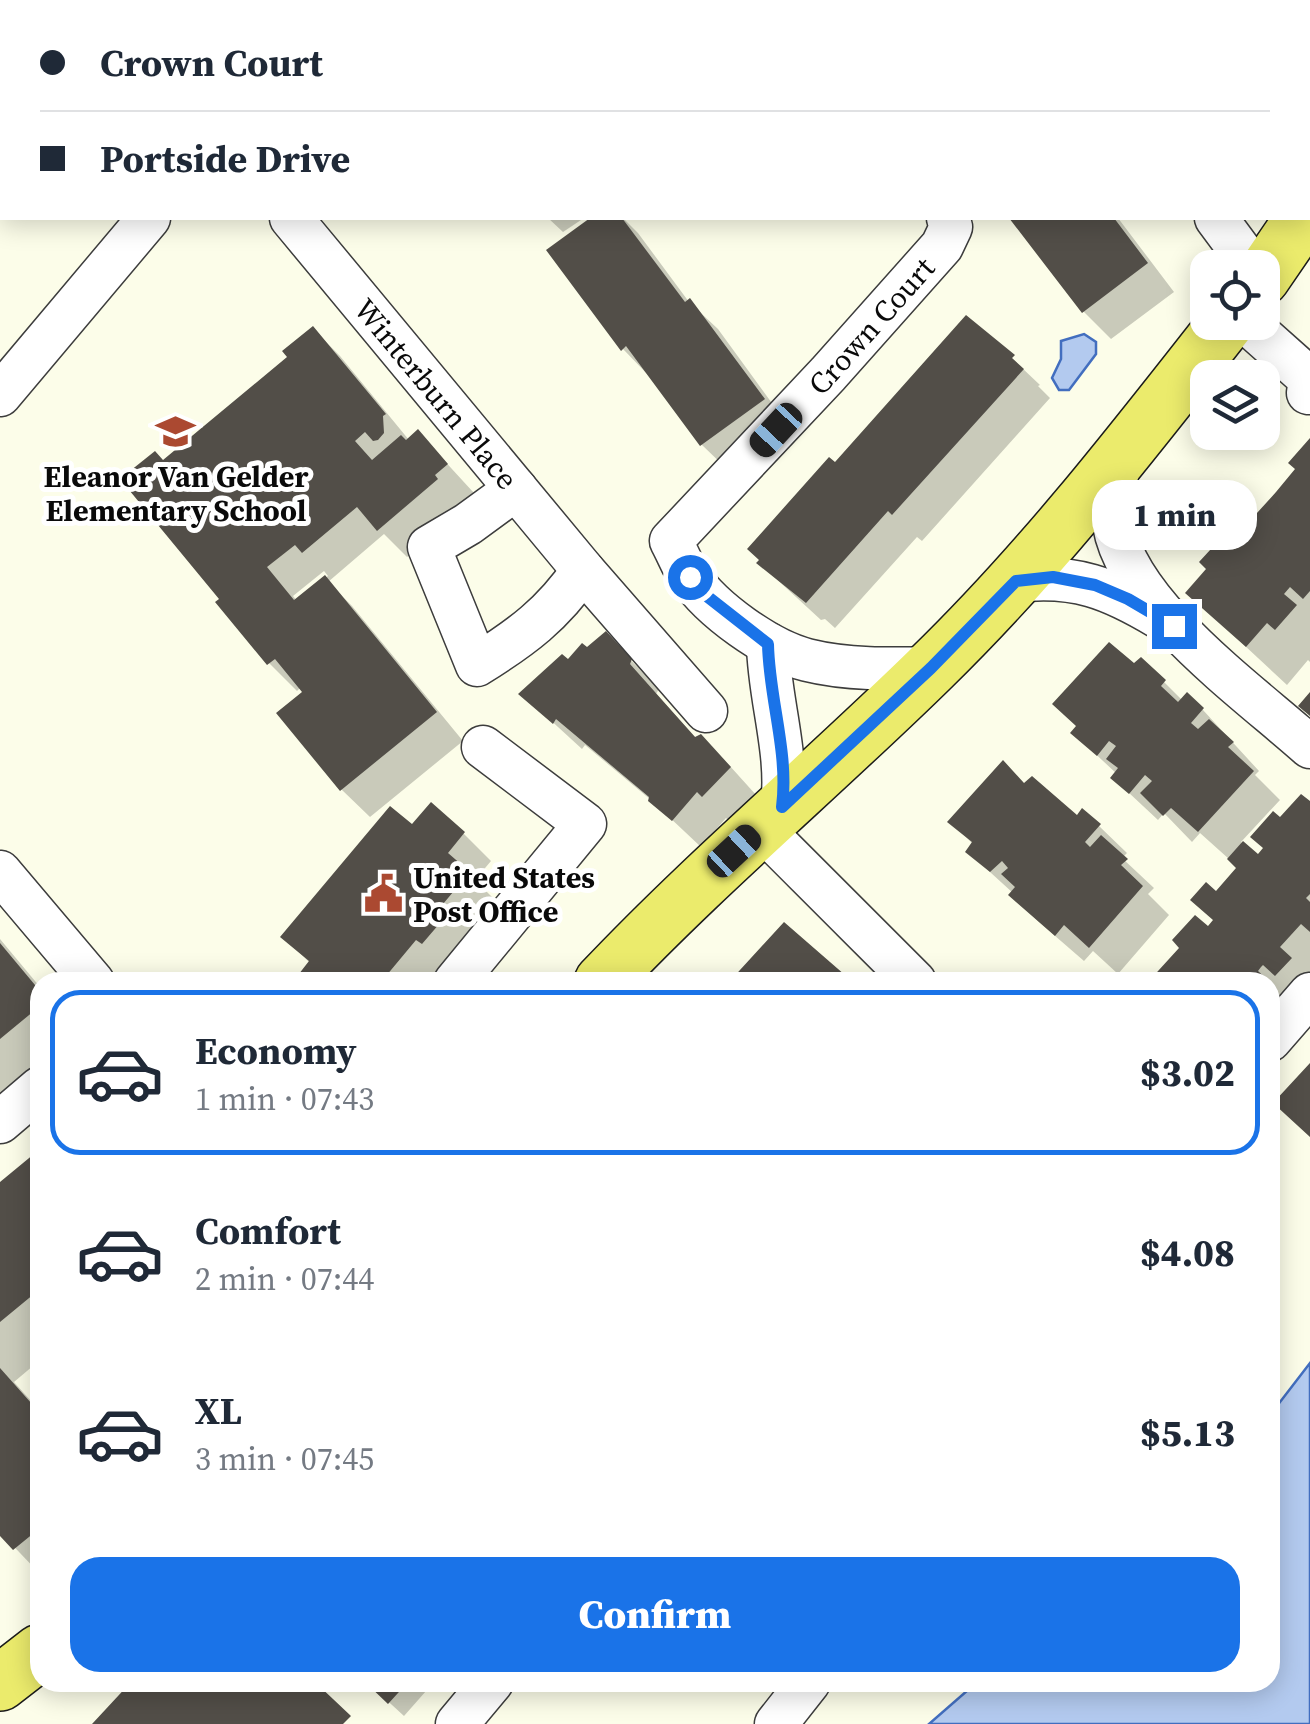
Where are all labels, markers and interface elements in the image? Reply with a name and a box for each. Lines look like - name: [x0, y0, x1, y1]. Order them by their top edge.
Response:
- text: Crown Court: [100, 37, 323, 89]
- text: Portside Drive: [100, 133, 350, 185]
- street label: Crown Court: [799, 248, 944, 403]
- map controls: [1190, 250, 1280, 450]
- button: locate: [1190, 250, 1280, 340]
- street label: Winterburn Place: [345, 289, 528, 498]
- button: layers: [1190, 360, 1280, 450]
- car: [745, 398, 807, 462]
- school or university icon: Eleanor Van Gelder Elementary School: [155, 411, 197, 453]
- place label: Eleanor Van Gelder Elementary School: [44, 456, 308, 531]
- callout: 1 min: [1092, 481, 1256, 551]
- text: 1 min: [1133, 493, 1216, 537]
- route start: [668, 555, 713, 600]
- route end: [1152, 604, 1197, 649]
- car: [702, 820, 766, 882]
- place label: United States Post Office: [413, 857, 595, 932]
- public building icon: United States Post Office: [362, 873, 404, 915]
- text: Economy: [195, 1025, 357, 1077]
- icon: car: [75, 1028, 165, 1118]
- text: $3.02: [1140, 1047, 1235, 1099]
- text: 1 min · 07:43: [195, 1077, 374, 1121]
- text: Comfort: [195, 1205, 341, 1257]
- icon: car: [75, 1208, 165, 1298]
- text: $4.08: [1140, 1227, 1235, 1279]
- text: 2 min · 07:44: [195, 1257, 374, 1301]
- text: XL: [195, 1385, 242, 1437]
- icon: car: [75, 1388, 165, 1478]
- text: $5.13: [1140, 1407, 1235, 1459]
- text: 3 min · 07:45: [195, 1437, 374, 1481]
- button: Confirm: [70, 1557, 1240, 1672]

